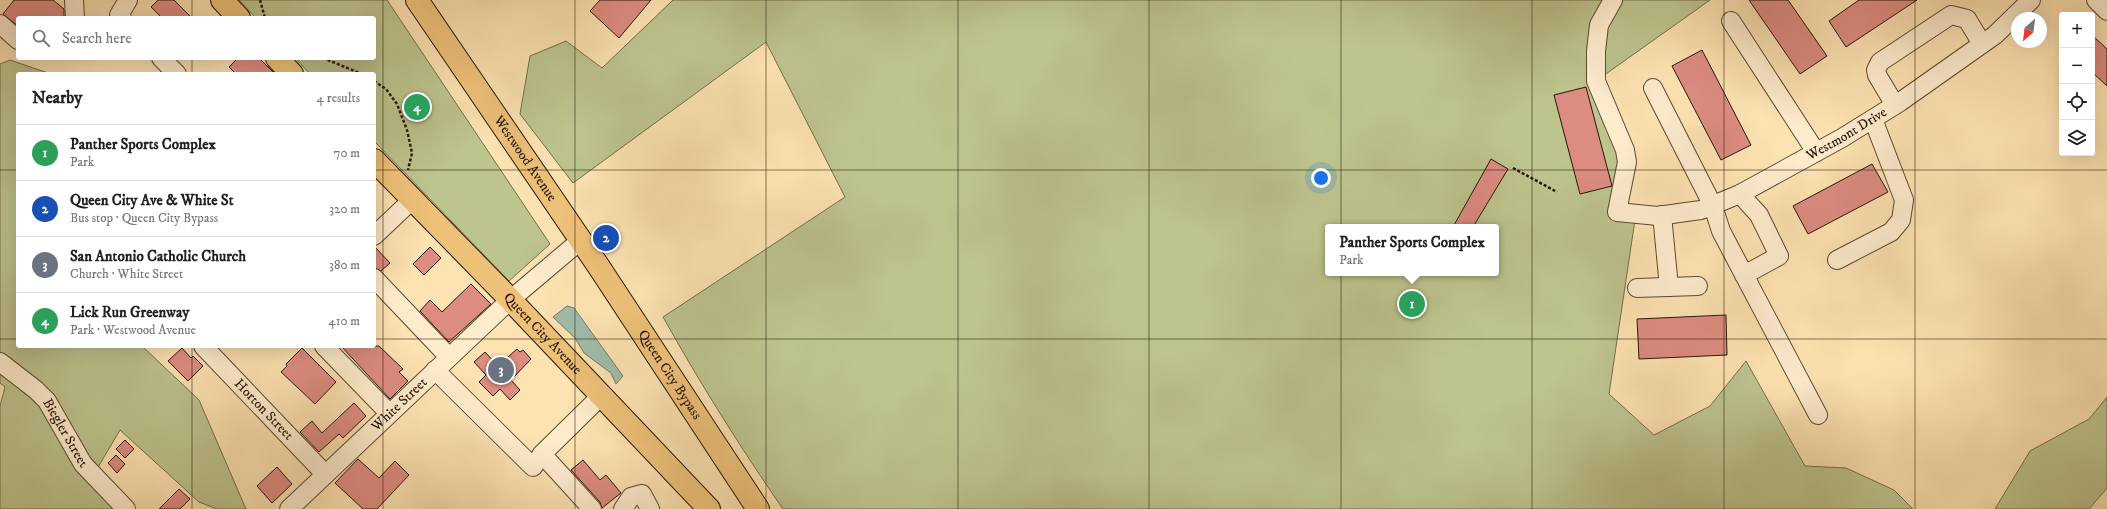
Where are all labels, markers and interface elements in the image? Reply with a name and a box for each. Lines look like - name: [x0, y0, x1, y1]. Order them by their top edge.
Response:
- north arrow: [2011, 12, 2047, 48]
- map controls: [2059, 12, 2095, 156]
- button: +: [2059, 12, 2095, 48]
- search box: [16, 16, 376, 60]
- icon: search: [30, 27, 52, 49]
- text: Search here: [62, 29, 131, 48]
- button: −: [2059, 48, 2095, 84]
- button: locate: [2059, 84, 2095, 120]
- text: Nearby: [32, 87, 82, 109]
- text: 4 results: [317, 90, 360, 106]
- pin: 4: [404, 92, 430, 122]
- street label: Westmont Drive: [1802, 103, 1890, 165]
- street label: Westwood Avenue: [489, 111, 561, 205]
- button: layers: [2059, 120, 2095, 156]
- text: Panther Sports Complex: [70, 135, 216, 154]
- text: 1: [43, 145, 47, 161]
- text: 70 m: [334, 145, 360, 161]
- text: Park: [70, 154, 94, 170]
- your location: [1311, 168, 1331, 188]
- text: Queen City Ave & White St: [70, 191, 233, 210]
- text: 2: [42, 201, 48, 217]
- text: 320 m: [329, 201, 360, 217]
- text: Bus stop · Queen City Bypass: [70, 210, 218, 226]
- pin: 2: [593, 223, 619, 253]
- popup: [1325, 224, 1499, 276]
- text: Panther Sports Complex: [1339, 233, 1485, 252]
- text: San Antonio Catholic Church: [70, 247, 246, 266]
- text: Park: [1339, 252, 1363, 268]
- text: 3: [43, 257, 47, 273]
- text: 380 m: [329, 257, 360, 273]
- text: Church · White Street: [70, 266, 183, 282]
- street label: Queen City Avenue: [499, 289, 586, 379]
- pin: 1: [1399, 289, 1425, 319]
- text: Lick Run Greenway: [70, 303, 189, 322]
- text: 4: [41, 313, 49, 329]
- text: 410 m: [328, 313, 360, 329]
- text: Park · Westwood Avenue: [70, 322, 196, 338]
- street label: Queen City Bypass: [634, 326, 706, 423]
- pin: 3: [488, 355, 514, 385]
- street label: White Street: [367, 373, 432, 436]
- street label: Horton Street: [230, 375, 298, 445]
- street label: Biegler Street: [39, 395, 92, 472]

